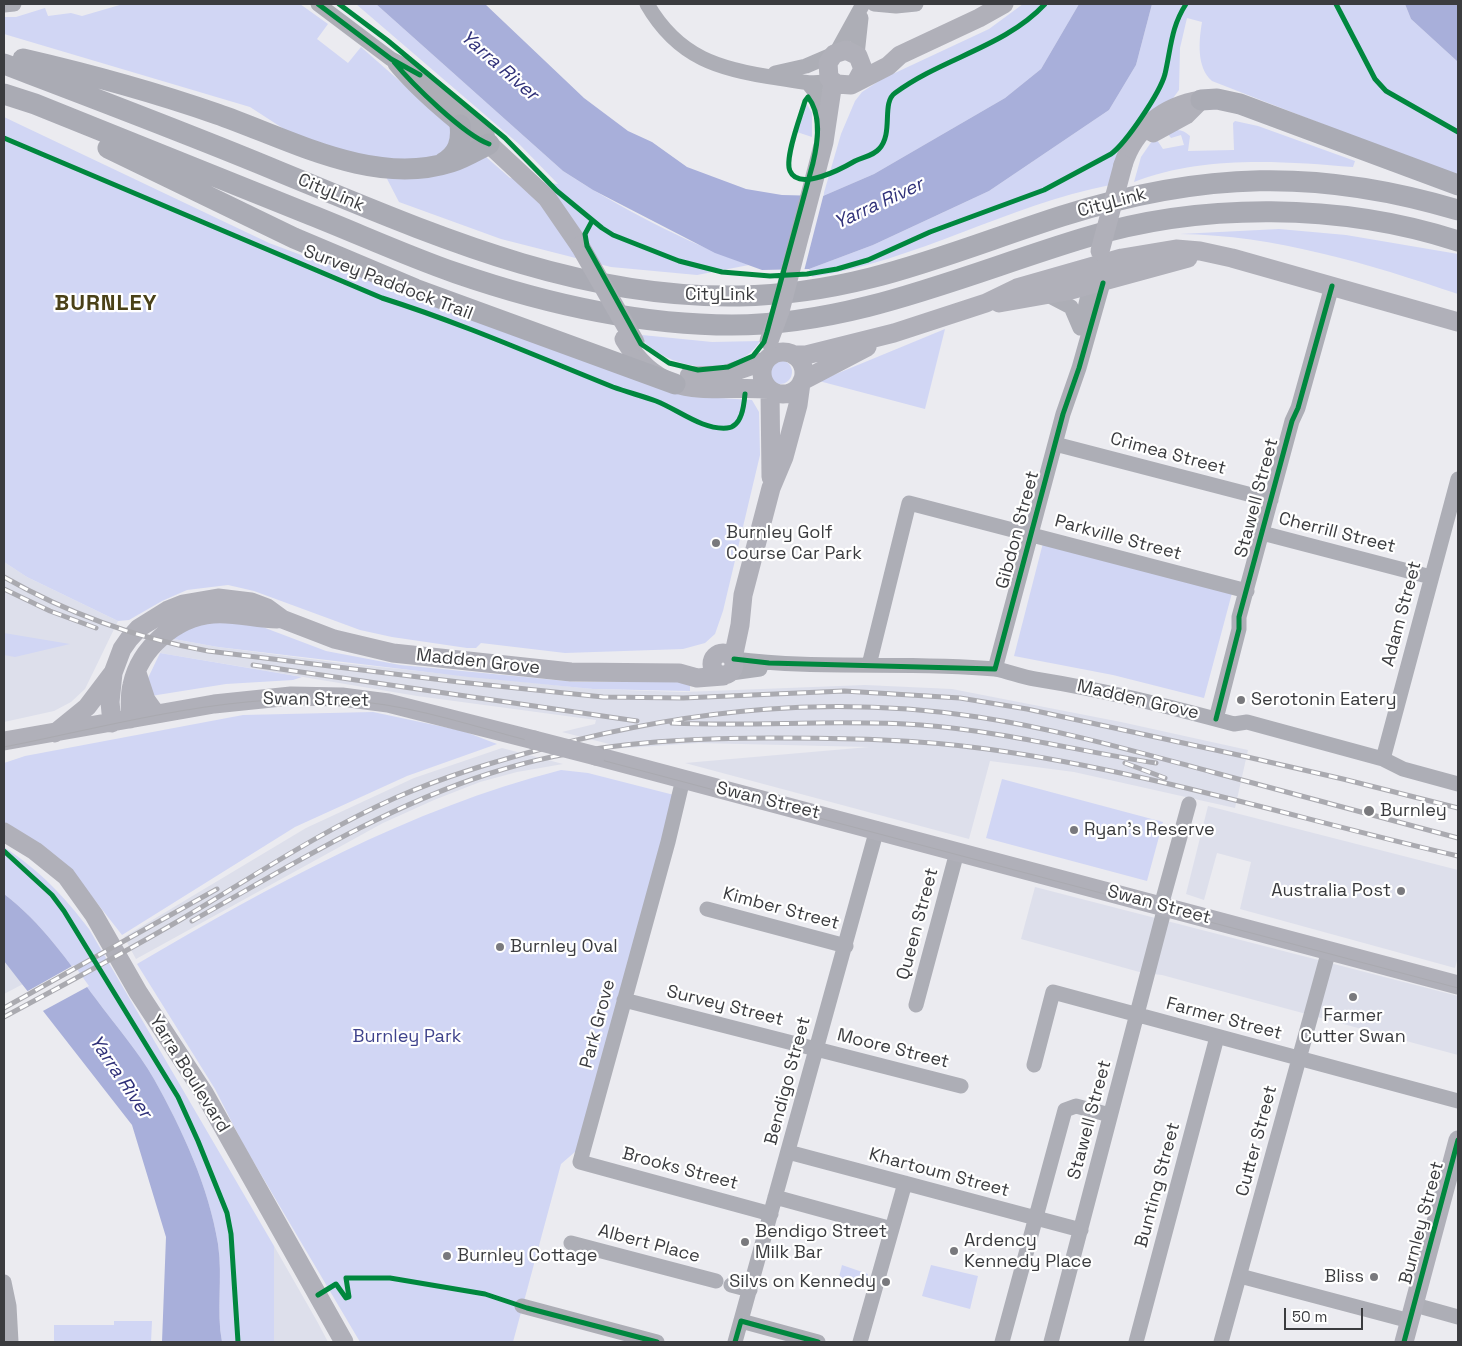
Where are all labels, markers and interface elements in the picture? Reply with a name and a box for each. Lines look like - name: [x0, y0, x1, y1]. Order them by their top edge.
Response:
- water label: Yarra River: [455, 26, 543, 106]
- street label: CityLink: [294, 169, 368, 217]
- water label: Yarra River: [831, 173, 927, 235]
- street label: CityLink: [1075, 183, 1149, 223]
- street label: Survey Paddock Trail: [300, 241, 476, 325]
- street label: CityLink: [685, 284, 755, 306]
- district label: BURNLEY: [54, 291, 158, 317]
- street label: Crimea Street: [1108, 428, 1228, 480]
- street label: Stawell Street: [1231, 436, 1283, 560]
- street label: Gibdon Street: [992, 469, 1044, 591]
- street label: Cherrill Street: [1276, 508, 1398, 558]
- street label: Parkville Street: [1052, 511, 1184, 565]
- place label: Burnley Golf Course Car Park: [726, 522, 862, 564]
- marker: Burnley Golf Course Car Park: [710, 537, 722, 549]
- street label: Adam Street: [1378, 559, 1426, 669]
- street label: Madden Grove: [415, 645, 541, 679]
- street label: Madden Grove: [1075, 675, 1201, 725]
- street label: Swan Street: [263, 688, 369, 712]
- place label: Serotonin Eatery: [1251, 689, 1396, 711]
- marker: Serotonin Eatery: [1235, 694, 1247, 706]
- street label: Swan Street: [714, 778, 822, 824]
- place label: Burnley: [1380, 800, 1447, 822]
- marker: Burnley: [1362, 804, 1376, 818]
- place label: Ryan's Reserve: [1084, 819, 1215, 841]
- marker: Ryan's Reserve: [1068, 824, 1080, 836]
- street label: Queen Street: [893, 866, 943, 982]
- place label: Australia Post: [1271, 880, 1391, 902]
- street label: Swan Street: [1105, 881, 1213, 929]
- street label: Kimber Street: [720, 883, 842, 935]
- marker: Australia Post: [1395, 885, 1407, 897]
- place label: Burnley Oval: [510, 936, 618, 958]
- marker: Burnley Oval: [494, 941, 506, 953]
- street label: Park Grove: [576, 977, 620, 1071]
- street label: Survey Street: [664, 981, 786, 1031]
- marker: Farmer Cutter Swan: [1347, 991, 1359, 1003]
- street label: Farmer Street: [1164, 993, 1284, 1045]
- place label: Farmer Cutter Swan: [1300, 1005, 1406, 1048]
- street label: Yarra Boulevard: [144, 1011, 234, 1137]
- street label: Bendigo Street: [760, 1014, 816, 1148]
- street label: Moore Street: [835, 1025, 951, 1073]
- park label: Burnley Park: [353, 1026, 461, 1048]
- water label: Yarra River: [84, 1031, 156, 1123]
- street label: Stawell Street: [1064, 1058, 1116, 1182]
- street label: Cutter Street: [1232, 1083, 1282, 1199]
- street label: Bunting Street: [1131, 1120, 1185, 1250]
- street label: Brooks Street: [620, 1143, 740, 1195]
- street label: Khartoum Street: [866, 1144, 1012, 1202]
- street label: Burnley Street: [1395, 1159, 1449, 1287]
- street label: Albert Place: [596, 1220, 702, 1268]
- place label: Bendigo Street Milk Bar: [755, 1221, 887, 1264]
- place label: Ardency Kennedy Place: [964, 1230, 1092, 1272]
- marker: Bendigo Street Milk Bar: [739, 1236, 751, 1248]
- place label: Burnley Cottage: [457, 1245, 598, 1267]
- marker: Ardency Kennedy Place: [948, 1245, 960, 1257]
- marker: Burnley Cottage: [441, 1250, 453, 1262]
- place label: Bliss: [1324, 1266, 1364, 1288]
- place label: Silvs on Kennedy: [729, 1271, 876, 1293]
- marker: Bliss: [1368, 1271, 1380, 1283]
- marker: Silvs on Kennedy: [880, 1276, 892, 1288]
- scale bar: [1287, 1298, 1366, 1330]
- text: 50 m: [1292, 1307, 1327, 1326]

